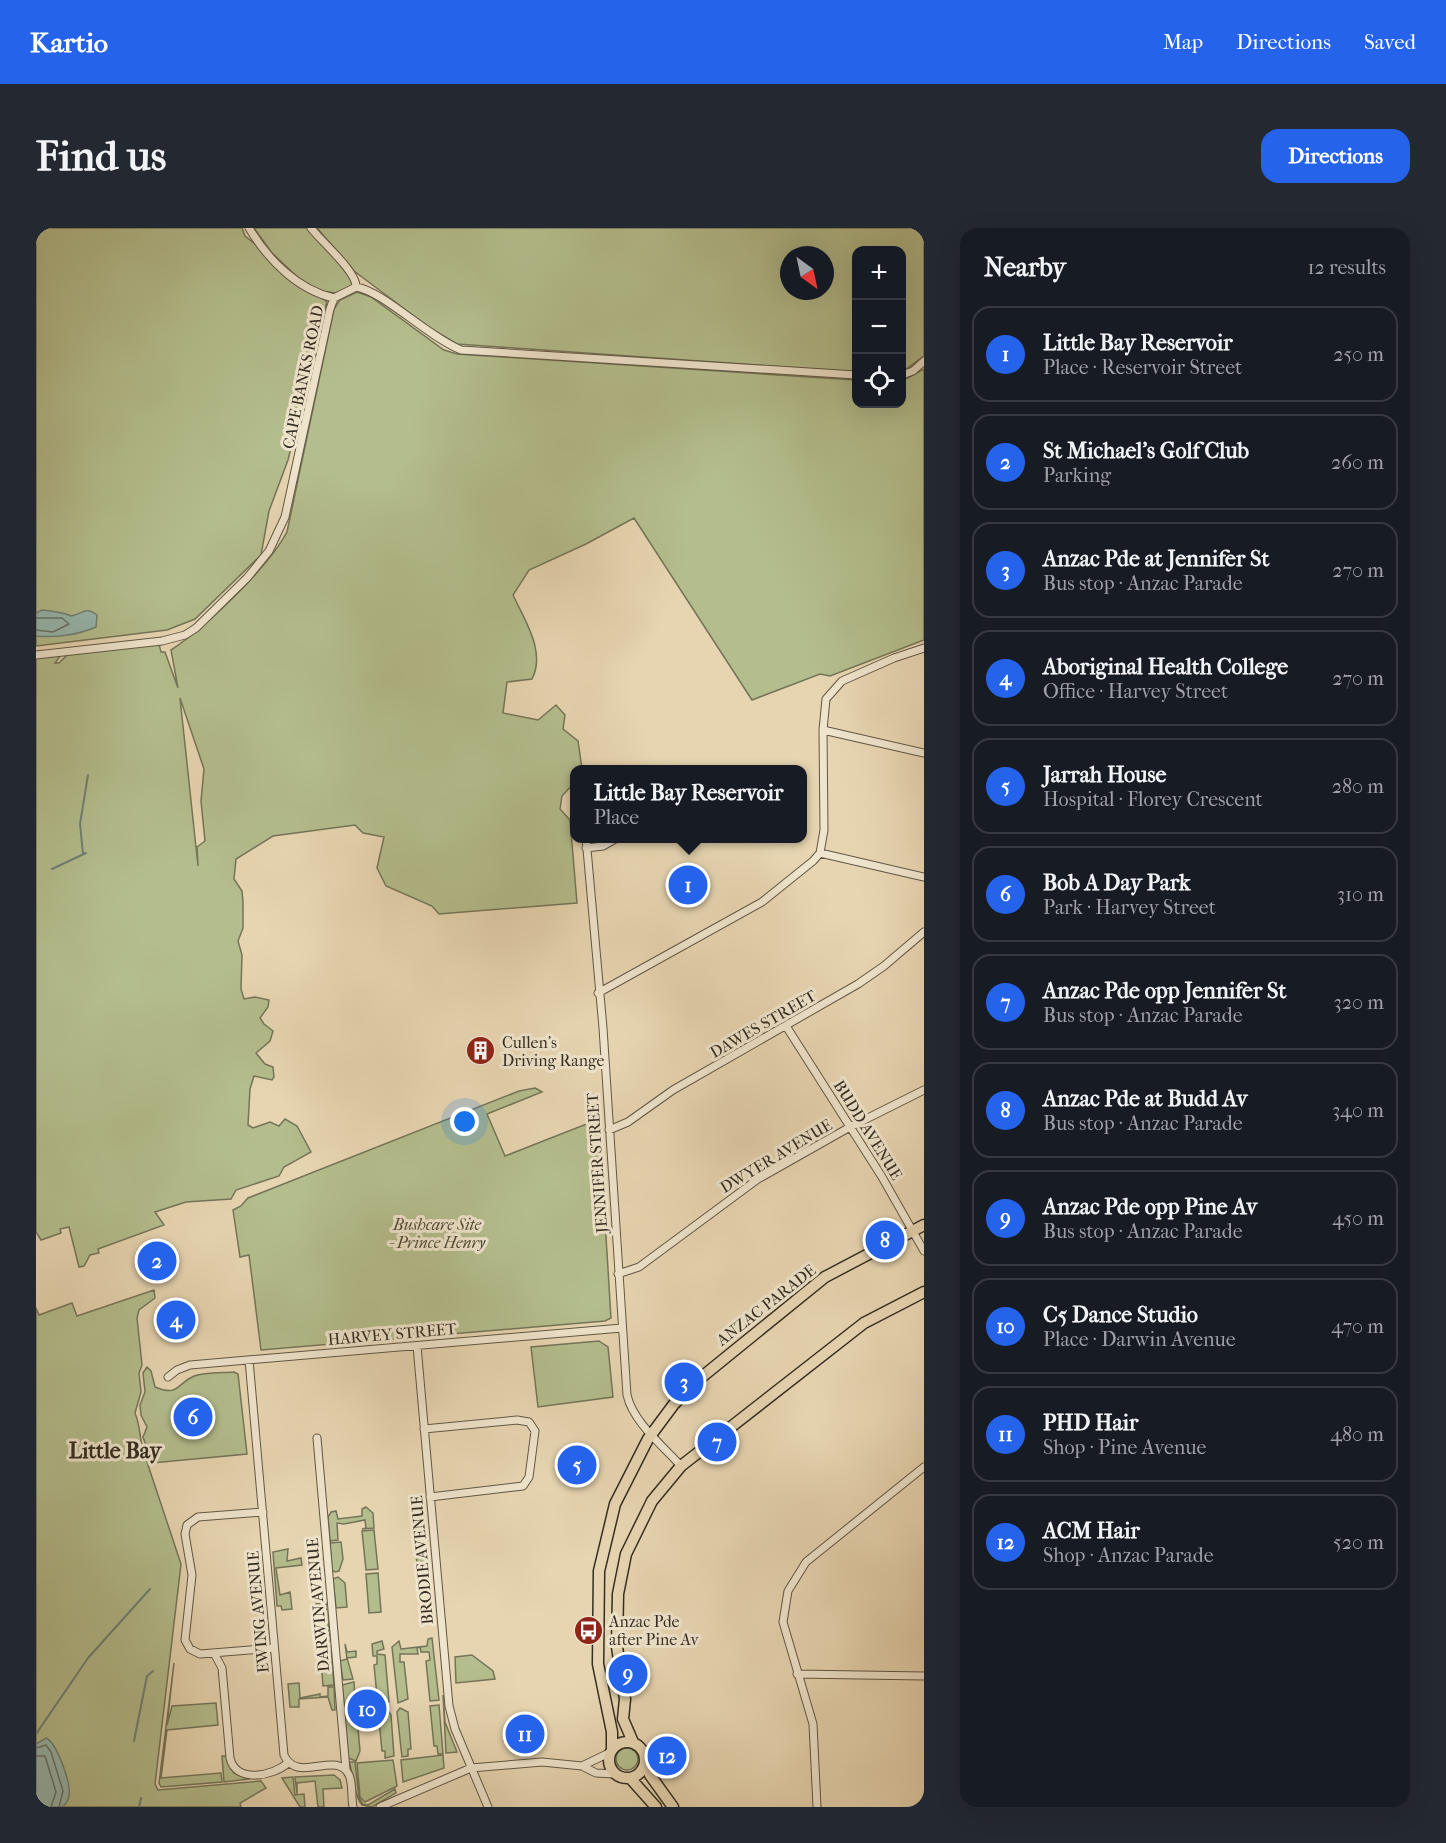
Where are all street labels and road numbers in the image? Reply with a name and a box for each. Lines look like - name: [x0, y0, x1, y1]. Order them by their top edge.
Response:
- street label: CAPE BANKS ROAD: [279, 304, 327, 450]
- street label: DAWES STREET: [707, 986, 820, 1062]
- street label: BUDD AVENUE: [830, 1077, 906, 1184]
- street label: JENNIFER STREET: [583, 1092, 612, 1236]
- street label: DWYER AVENUE: [716, 1115, 836, 1197]
- street label: ANZAC PARADE: [712, 1260, 820, 1350]
- street label: HARVEY STREET: [327, 1319, 457, 1349]
- street label: BRODIE AVENUE: [407, 1495, 437, 1625]
- street label: DARWIN AVENUE: [303, 1537, 333, 1673]
- street label: EWING AVENUE: [243, 1550, 273, 1674]

